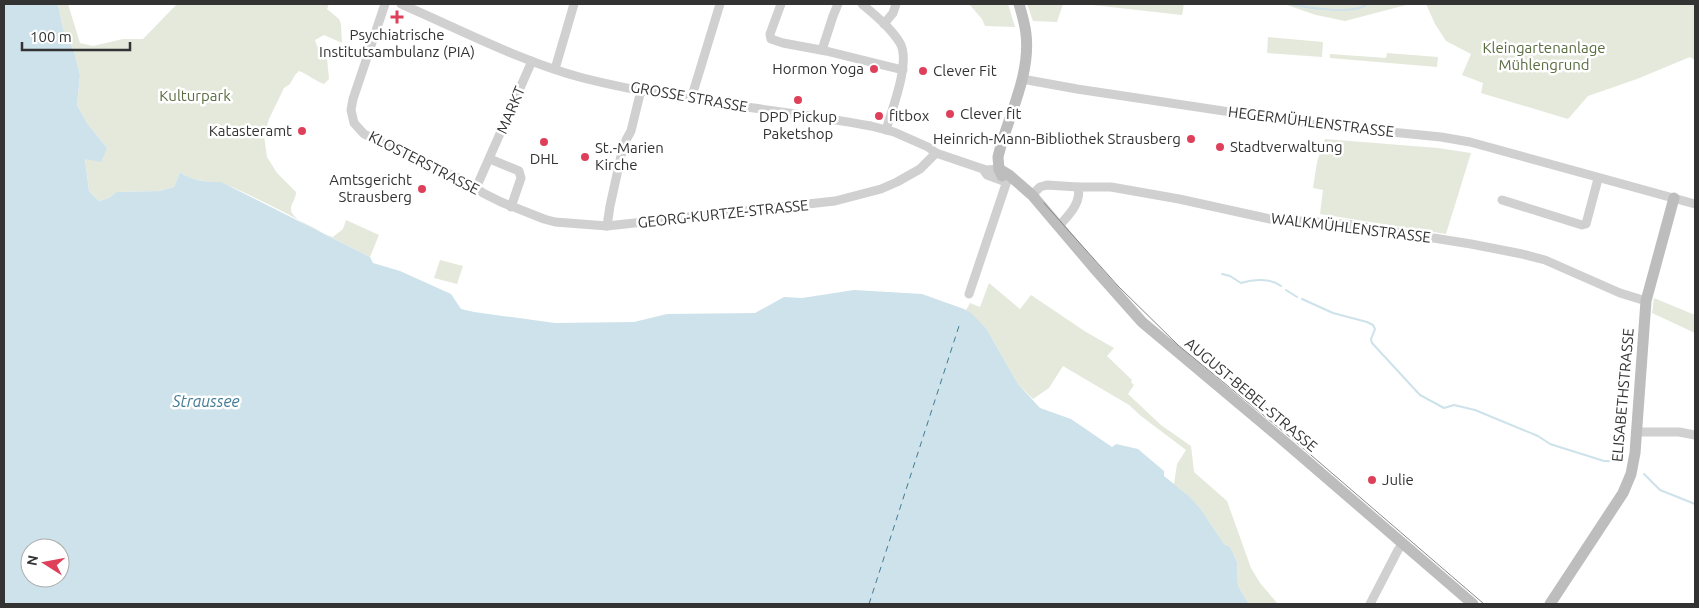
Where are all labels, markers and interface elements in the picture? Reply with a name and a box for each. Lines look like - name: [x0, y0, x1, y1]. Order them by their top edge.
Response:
- marker: Psychiatrische Institutsambulanz (PIA): [390, 10, 404, 24]
- scale bar: [22, 20, 130, 52]
- place label: Psychiatrische Institutsambulanz (PIA): [319, 26, 475, 60]
- text: 100 m: [30, 28, 72, 45]
- park label: Kleingartenanlage Mühlengrund: [1482, 39, 1606, 73]
- place label: Hormon Yoga: [772, 60, 864, 77]
- place label: Clever Fit: [933, 62, 997, 79]
- marker: Hormon Yoga: [868, 63, 880, 75]
- marker: Clever Fit: [917, 65, 929, 77]
- street label: GROSSE STRASSE: [629, 78, 749, 115]
- street label: MARKT: [493, 83, 528, 136]
- park label: Kulturpark: [159, 87, 231, 104]
- marker: DPD Pickup Paketshop: [792, 94, 804, 106]
- street label: HEGERMÜHLENSTRASSE: [1227, 103, 1395, 140]
- place label: Clever fit: [960, 105, 1021, 122]
- place label: fitbox: [889, 107, 930, 124]
- place label: DPD Pickup Paketshop: [759, 108, 837, 142]
- marker: Clever fit: [944, 108, 956, 120]
- marker: fitbox: [873, 110, 885, 122]
- place label: Katasteramt: [209, 122, 292, 139]
- marker: Katasteramt: [296, 125, 308, 137]
- street label: KLOSTERSTRASSE: [366, 127, 482, 198]
- place label: Heinrich-Mann-Bibliothek Strausberg: [933, 130, 1181, 147]
- marker: Heinrich-Mann-Bibliothek Strausberg: [1185, 133, 1197, 145]
- marker: DHL: [538, 136, 550, 148]
- place label: Stadtverwaltung: [1230, 138, 1343, 155]
- place label: St.-Marien Kirche: [595, 139, 664, 173]
- marker: Stadtverwaltung: [1214, 141, 1226, 153]
- place label: DHL: [530, 150, 559, 167]
- marker: St.-Marien Kirche: [579, 151, 591, 163]
- place label: Amtsgericht Strausberg: [329, 171, 412, 205]
- marker: Amtsgericht Strausberg: [416, 183, 428, 195]
- street label: GEORG-KURTZE-STRASSE: [637, 196, 809, 231]
- street label: WALKMÜHLENSTRASSE: [1270, 209, 1432, 246]
- street label: ELISABETHSTRASSE: [1608, 327, 1637, 463]
- street label: AUGUST-BEBEL-STRASSE: [1182, 334, 1321, 455]
- water label: Straussee: [171, 392, 240, 410]
- place label: Julie: [1382, 471, 1414, 488]
- marker: Julie: [1366, 474, 1378, 486]
- north arrow: [20, 538, 70, 588]
- text: N: [23, 554, 41, 567]

